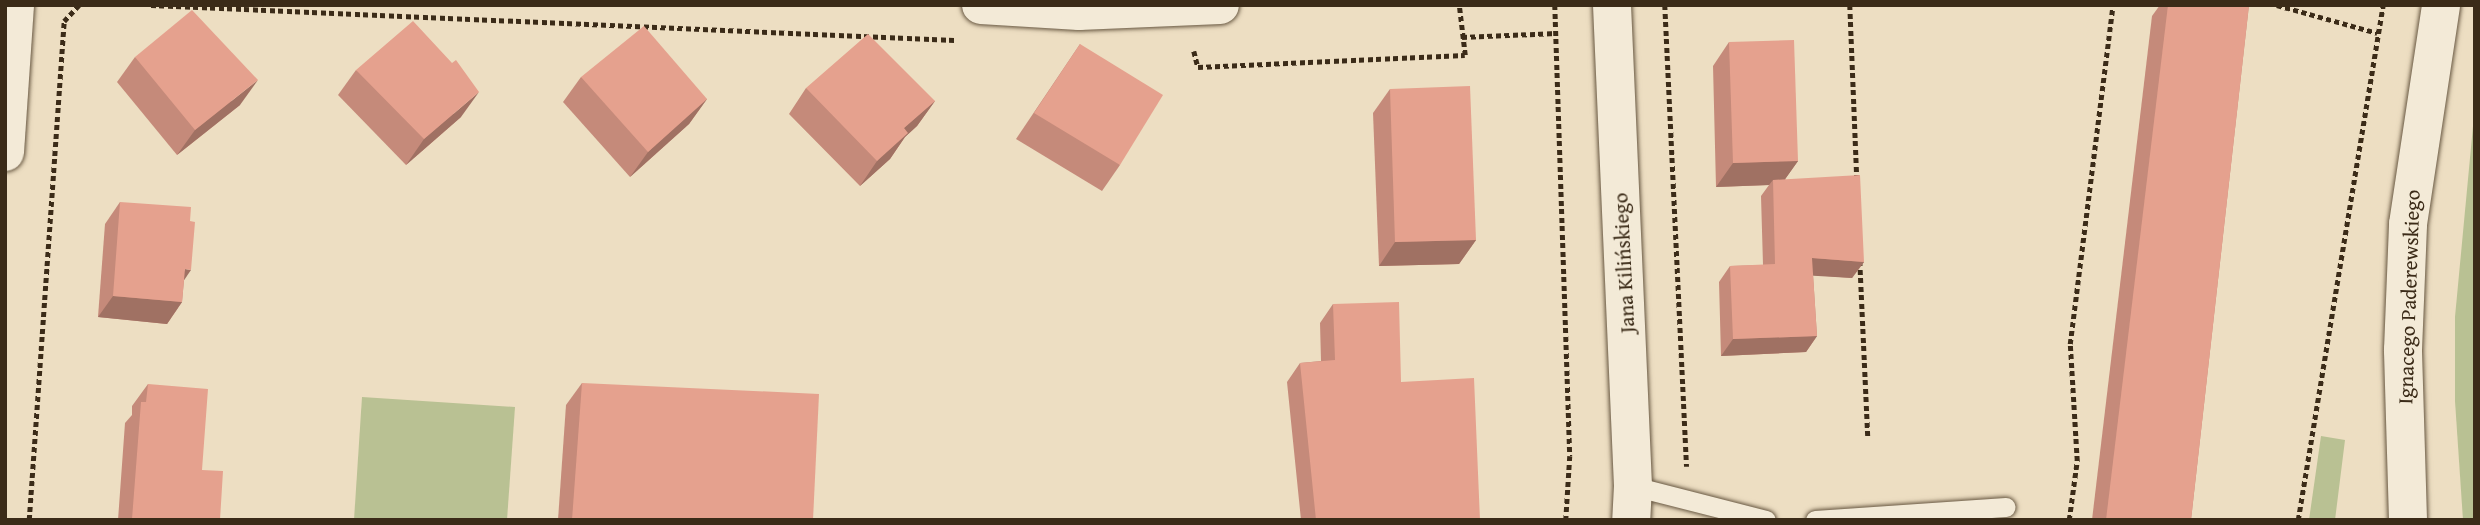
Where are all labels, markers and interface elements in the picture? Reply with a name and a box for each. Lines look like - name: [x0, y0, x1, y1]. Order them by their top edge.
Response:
- street label: Ignacego Paderewskiego: [2393, 189, 2425, 405]
- street label: Jana Kilińskiego: [1608, 192, 1640, 334]

